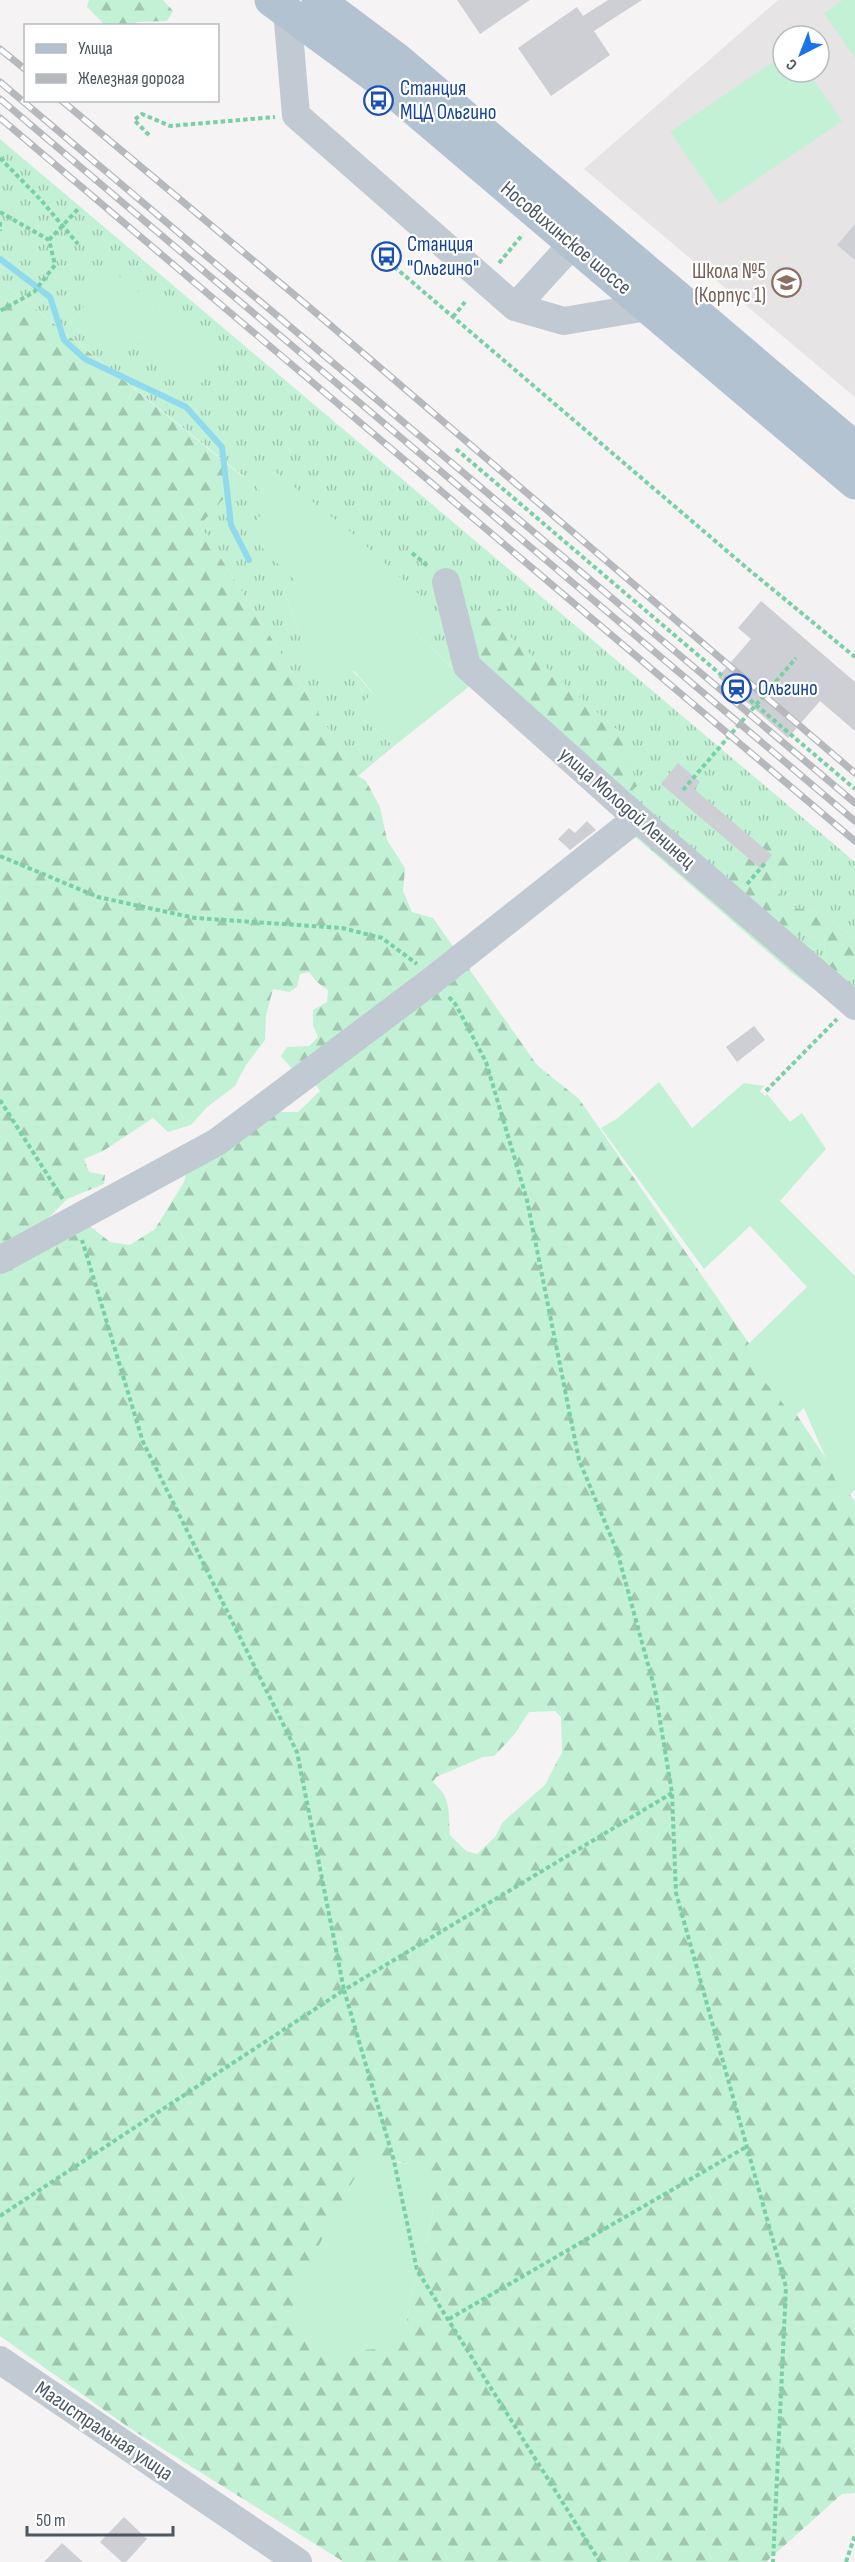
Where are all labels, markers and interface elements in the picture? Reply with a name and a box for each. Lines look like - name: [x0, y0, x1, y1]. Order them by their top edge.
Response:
- legend: [24, 24, 219, 102]
- north arrow: [771, 24, 831, 84]
- text: Улица: [78, 38, 113, 59]
- text: С: [783, 54, 801, 74]
- text: Железная дорога: [78, 68, 185, 89]
- place label: Станция МЦД Ольгино: [400, 76, 497, 125]
- bus stop icon: Станция МЦД Ольгино: [363, 84, 395, 116]
- street label: Носовихинское шоссе: [496, 176, 636, 300]
- place label: Станция "Ольгино": [407, 232, 479, 281]
- bus stop icon: Станция "Ольгино": [370, 240, 402, 272]
- place label: Школа №5 (Корпус 1): [692, 259, 766, 308]
- school or university icon: Школа №5 (Корпус 1): [771, 267, 803, 299]
- station icon: Ольгино: [721, 672, 753, 704]
- place label: Ольгино: [758, 676, 818, 701]
- street label: улица Молодой Ленинец: [554, 742, 700, 874]
- street label: Магистральная улица: [30, 2376, 178, 2486]
- scale bar: [27, 2499, 172, 2537]
- text: 50 m: [36, 2510, 66, 2531]

